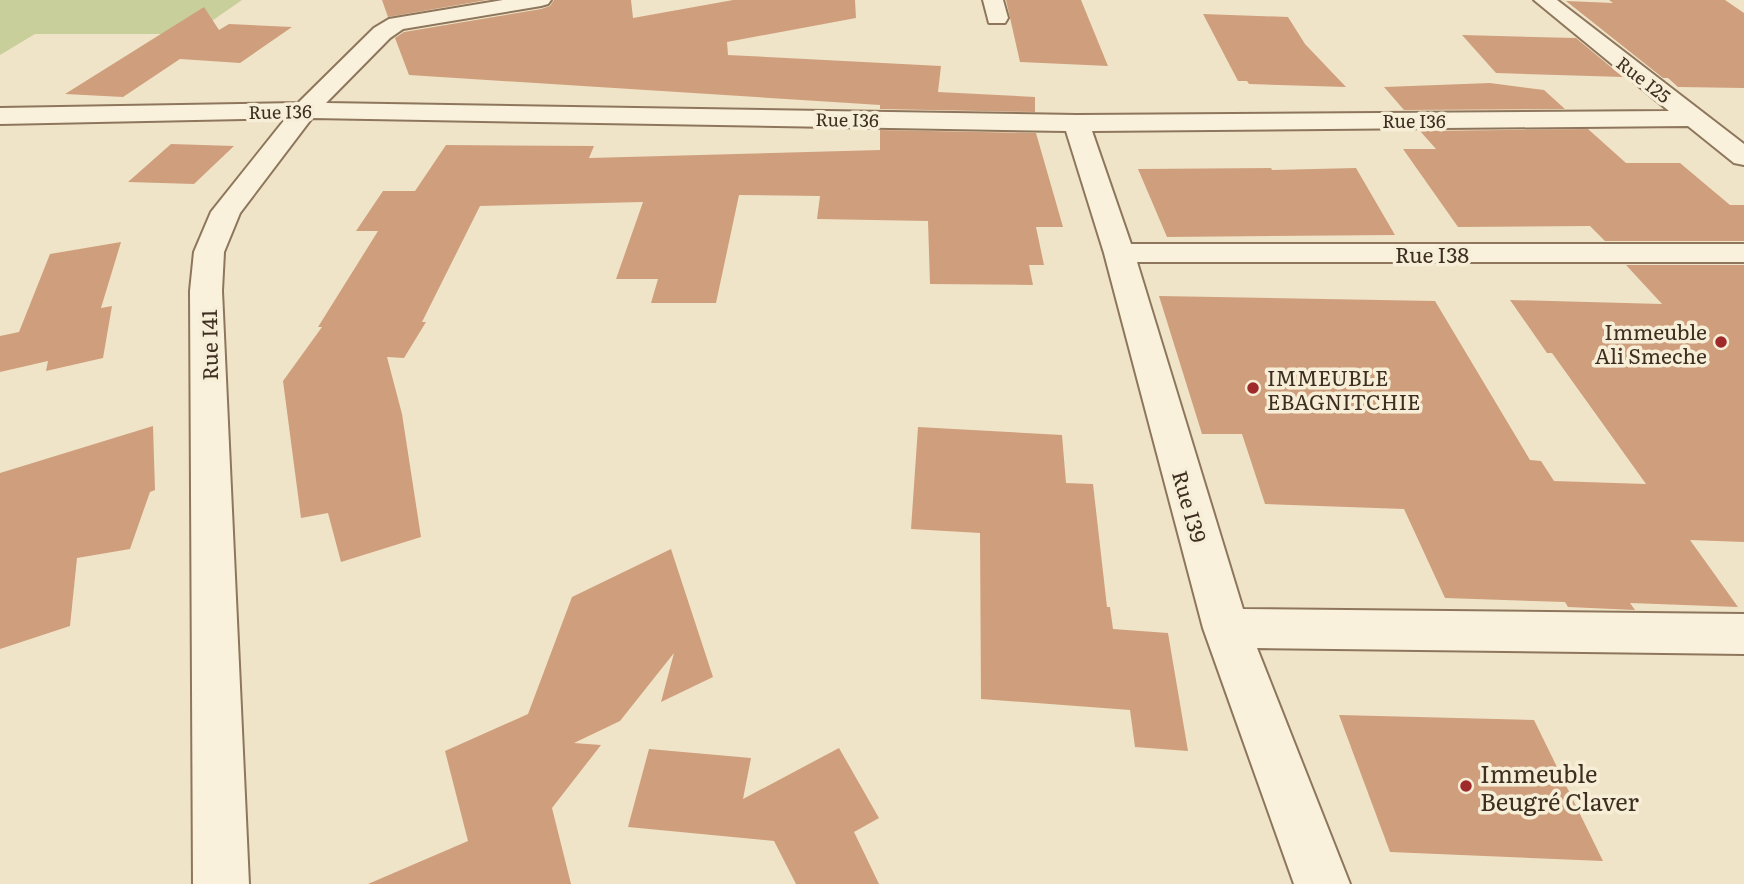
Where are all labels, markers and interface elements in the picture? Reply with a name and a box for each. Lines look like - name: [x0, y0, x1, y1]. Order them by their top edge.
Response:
- street label: Rue I25: [1611, 49, 1677, 109]
- street label: Rue I36: [248, 97, 312, 125]
- street label: Rue I36: [815, 105, 879, 133]
- street label: Rue I36: [1382, 107, 1446, 134]
- street label: Rue I38: [1395, 238, 1469, 269]
- street label: Rue I41: [192, 309, 224, 381]
- place label: Immeuble Ali Smeche: [1595, 315, 1707, 370]
- marker: Immeuble Ali Smeche: [1713, 334, 1729, 350]
- place label: IMMEUBLE EBAGNITCHIE: [1267, 361, 1420, 416]
- marker: IMMEUBLE EBAGNITCHIE: [1245, 380, 1261, 396]
- street label: Rue I39: [1166, 466, 1216, 546]
- place label: Immeuble Beugré Claver: [1480, 755, 1640, 818]
- marker: Immeuble Beugré Claver: [1458, 778, 1474, 794]

